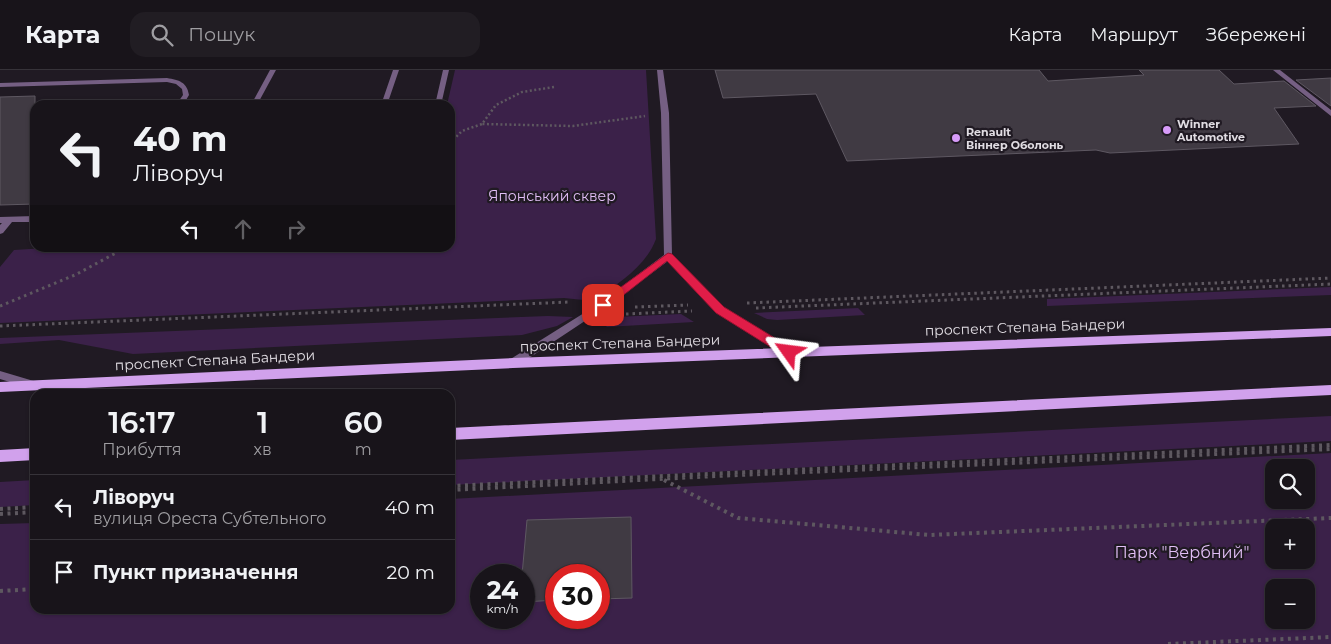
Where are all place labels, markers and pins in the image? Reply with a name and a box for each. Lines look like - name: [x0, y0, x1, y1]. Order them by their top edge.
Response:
- place label: Winner Automotive: [1176, 117, 1245, 144]
- marker: Winner Automotive: [1161, 124, 1173, 136]
- place label: Renault Віннер Оболонь: [966, 125, 1064, 152]
- marker: Renault Віннер Оболонь: [950, 132, 962, 144]
- pin: [582, 284, 624, 326]

